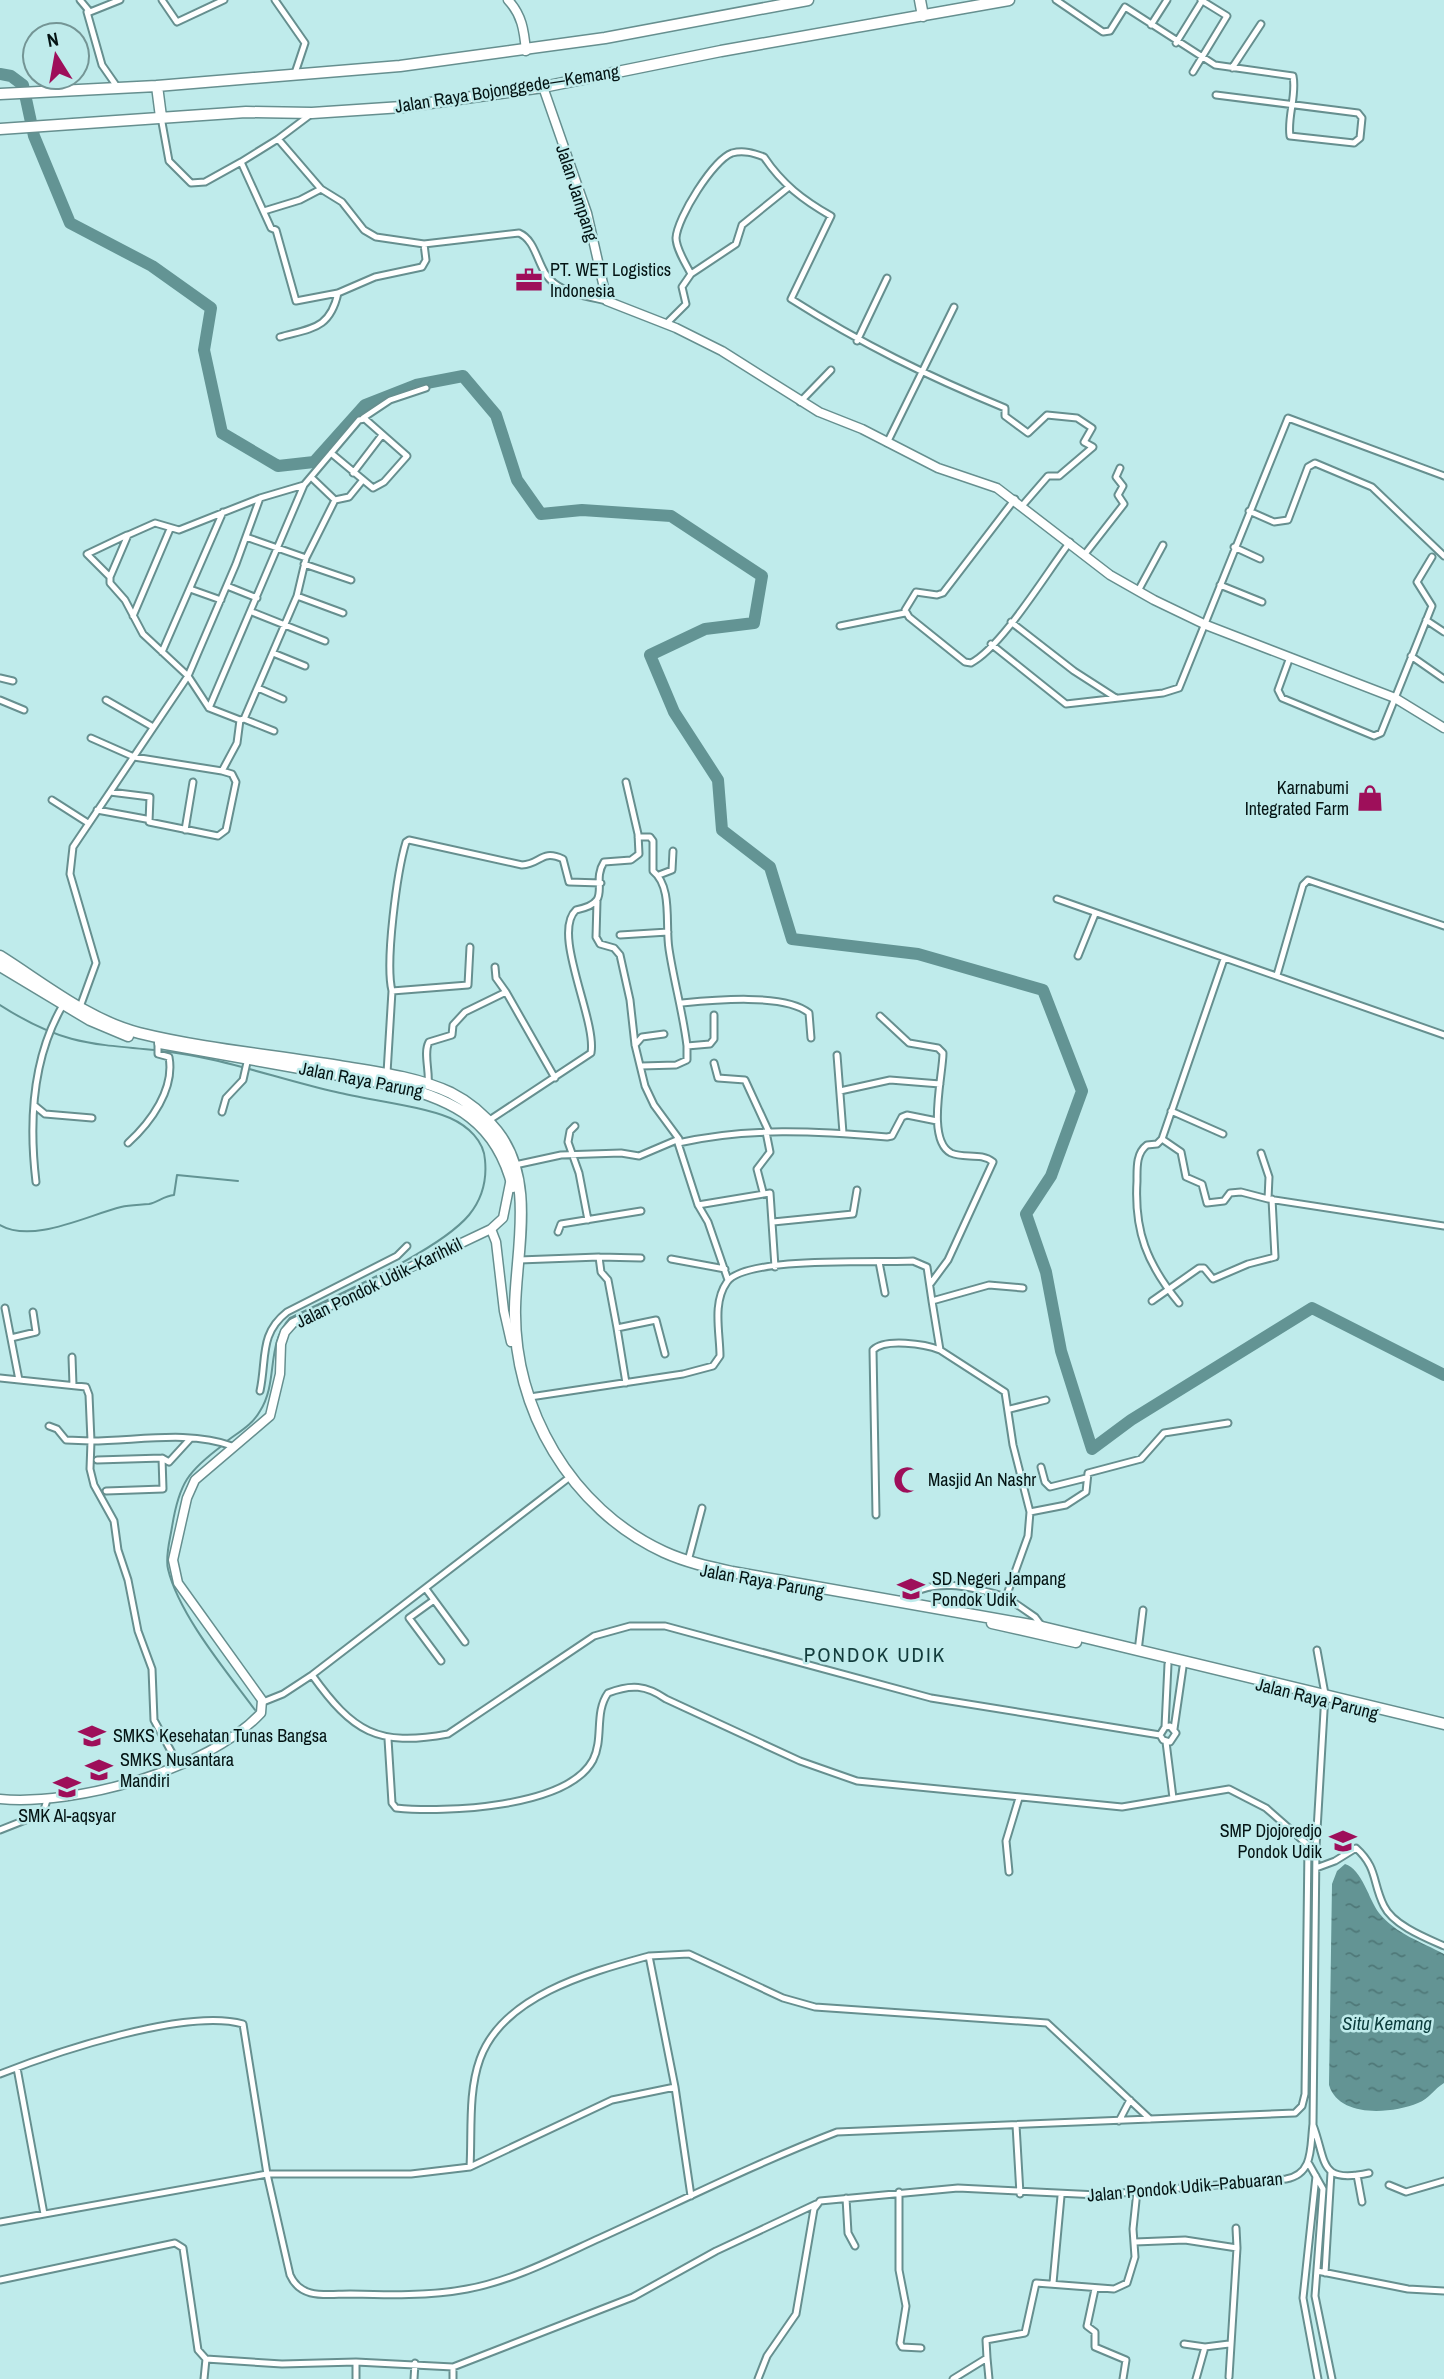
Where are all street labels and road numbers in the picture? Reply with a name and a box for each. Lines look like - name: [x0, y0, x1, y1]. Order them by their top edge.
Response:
- street label: Jalan Raya Bojonggede—Kemang: [393, 58, 621, 119]
- street label: Jalan Jampang: [550, 141, 605, 245]
- street label: Jalan Raya Parung: [297, 1055, 426, 1104]
- street label: Jalan Pondok Udik–Karihkil: [291, 1231, 466, 1334]
- street label: Jalan Raya Parung: [698, 1557, 827, 1604]
- street label: Jalan Raya Parung: [1253, 1671, 1382, 1726]
- street label: Jalan Pondok Udik–Pabuaran: [1086, 2166, 1284, 2208]

